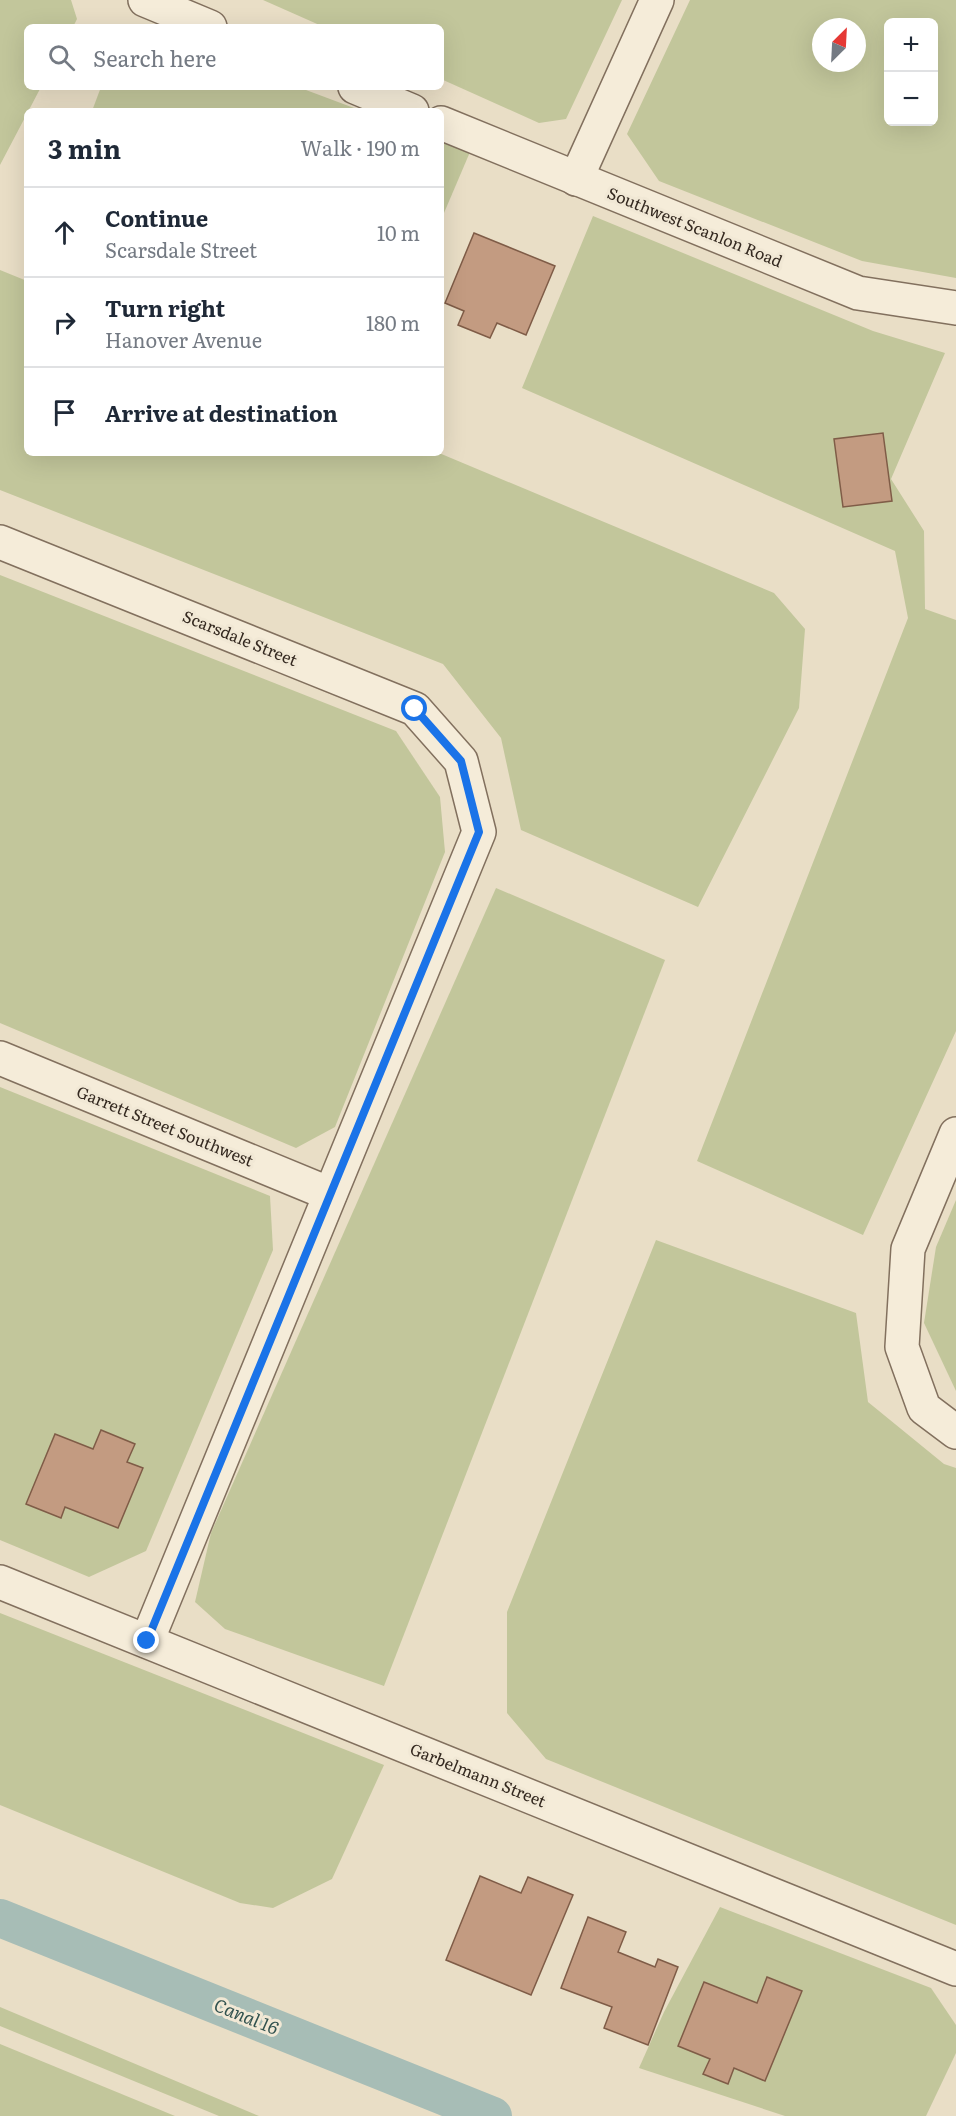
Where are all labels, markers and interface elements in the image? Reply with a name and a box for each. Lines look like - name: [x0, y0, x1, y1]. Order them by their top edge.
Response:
- north arrow: [812, 18, 866, 72]
- map controls: [884, 18, 938, 126]
- button: +: [884, 18, 938, 72]
- search box: [24, 24, 444, 90]
- icon: search: [45, 41, 78, 74]
- text: Search here: [93, 41, 216, 74]
- button: −: [884, 72, 938, 126]
- text: 3 min: [48, 128, 121, 167]
- text: Walk · 190 m: [301, 132, 420, 162]
- street label: Southwest Scanlon Road: [604, 180, 787, 272]
- text: Continue: [105, 201, 208, 234]
- icon: ahead: [48, 216, 81, 249]
- text: 10 m: [377, 217, 420, 247]
- text: Scarsdale Street: [105, 234, 257, 264]
- text: Turn right: [105, 291, 225, 324]
- icon: right: [48, 306, 81, 339]
- text: 180 m: [366, 307, 420, 337]
- text: Hanover Avenue: [105, 324, 262, 354]
- icon: arrive: [48, 396, 81, 429]
- text: Arrive at destination: [105, 396, 338, 429]
- street label: Scarsdale Street: [179, 603, 302, 671]
- route start: [401, 695, 427, 721]
- street label: Garrett Street Southwest: [73, 1079, 258, 1172]
- route end: [133, 1627, 159, 1653]
- street label: Garbelmann Street: [407, 1736, 550, 1813]
- water label: Canal 16: [210, 1990, 283, 2041]

